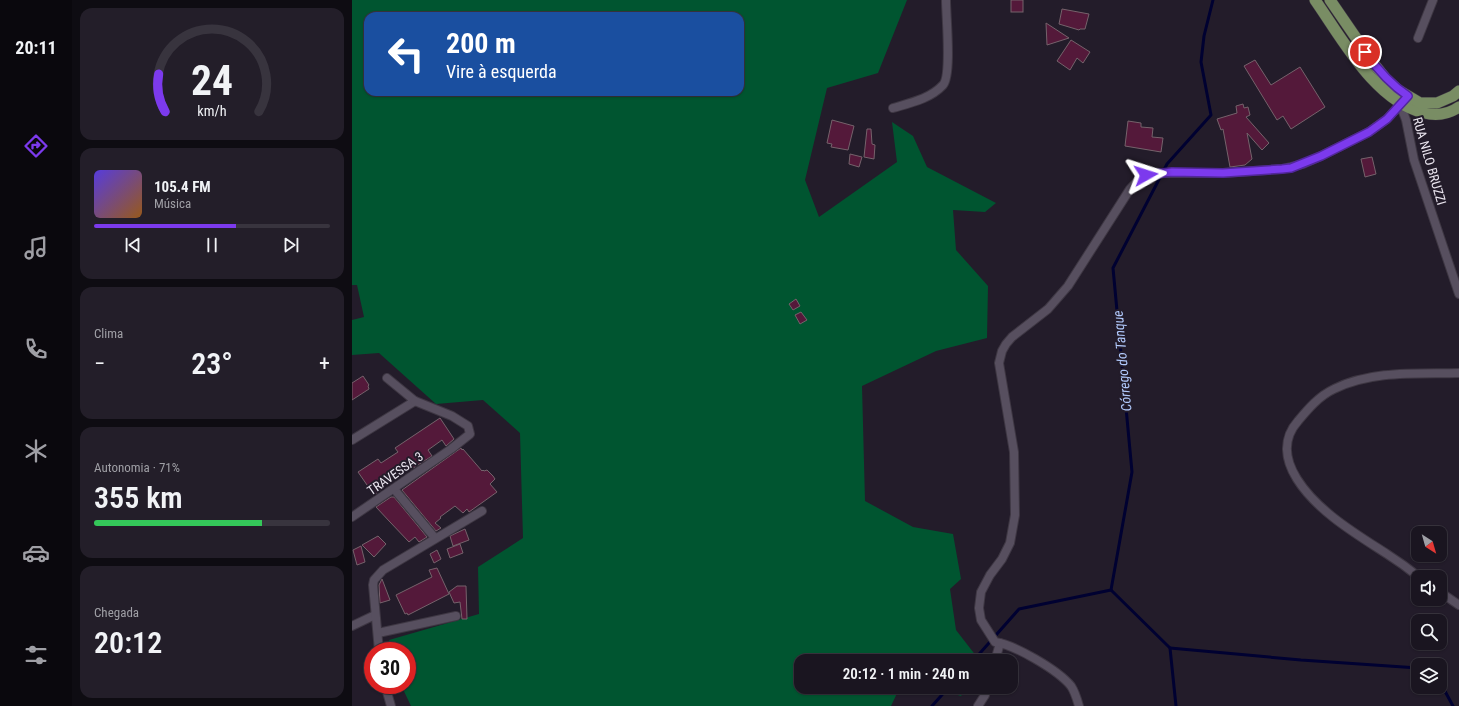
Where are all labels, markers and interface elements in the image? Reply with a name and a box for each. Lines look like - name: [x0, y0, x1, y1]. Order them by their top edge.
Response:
- text: 200 m: [446, 27, 516, 60]
- icon: left: [380, 28, 432, 80]
- pin: [1348, 35, 1382, 69]
- text: 20:11: [15, 37, 57, 58]
- icon: arrive: [1354, 41, 1376, 63]
- text: 24: [191, 56, 233, 105]
- text: Vire à esquerda: [446, 61, 557, 82]
- text: km/h: [197, 102, 227, 118]
- street label: RUA NILO BRUZZI: [1410, 116, 1449, 207]
- icon: directions: [22, 132, 50, 160]
- position arrow: [1125, 154, 1167, 196]
- text: 105.4 FM: [154, 178, 211, 196]
- text: Música: [154, 196, 191, 211]
- icon: music: [22, 234, 50, 262]
- icon: previous: [122, 234, 144, 256]
- icon: pause: [201, 234, 223, 256]
- icon: next: [280, 234, 302, 256]
- water label: Córrego do Tanque: [1110, 310, 1134, 412]
- text: Clima: [94, 326, 123, 341]
- icon: phone: [22, 335, 50, 363]
- text: 23°: [191, 346, 233, 381]
- text: −: [94, 351, 105, 376]
- text: +: [319, 351, 330, 376]
- icon: climate: [22, 437, 50, 465]
- street label: TRAVESSA 3: [364, 449, 426, 498]
- text: Autonomia · 71%: [94, 460, 180, 475]
- text: 355 km: [94, 480, 183, 515]
- north arrow: [1411, 526, 1447, 562]
- map controls: [1411, 526, 1447, 694]
- icon: car: [22, 539, 50, 567]
- button: sound: [1411, 570, 1447, 606]
- text: Chegada: [94, 605, 139, 620]
- button: search: [1411, 614, 1447, 650]
- text: 20:12: [94, 625, 162, 660]
- icon: filters: [22, 641, 50, 669]
- speed limit sign: 30: [364, 642, 416, 694]
- button: layers: [1411, 658, 1447, 694]
- text: 20:12 · 1 min · 240 m: [843, 665, 969, 683]

